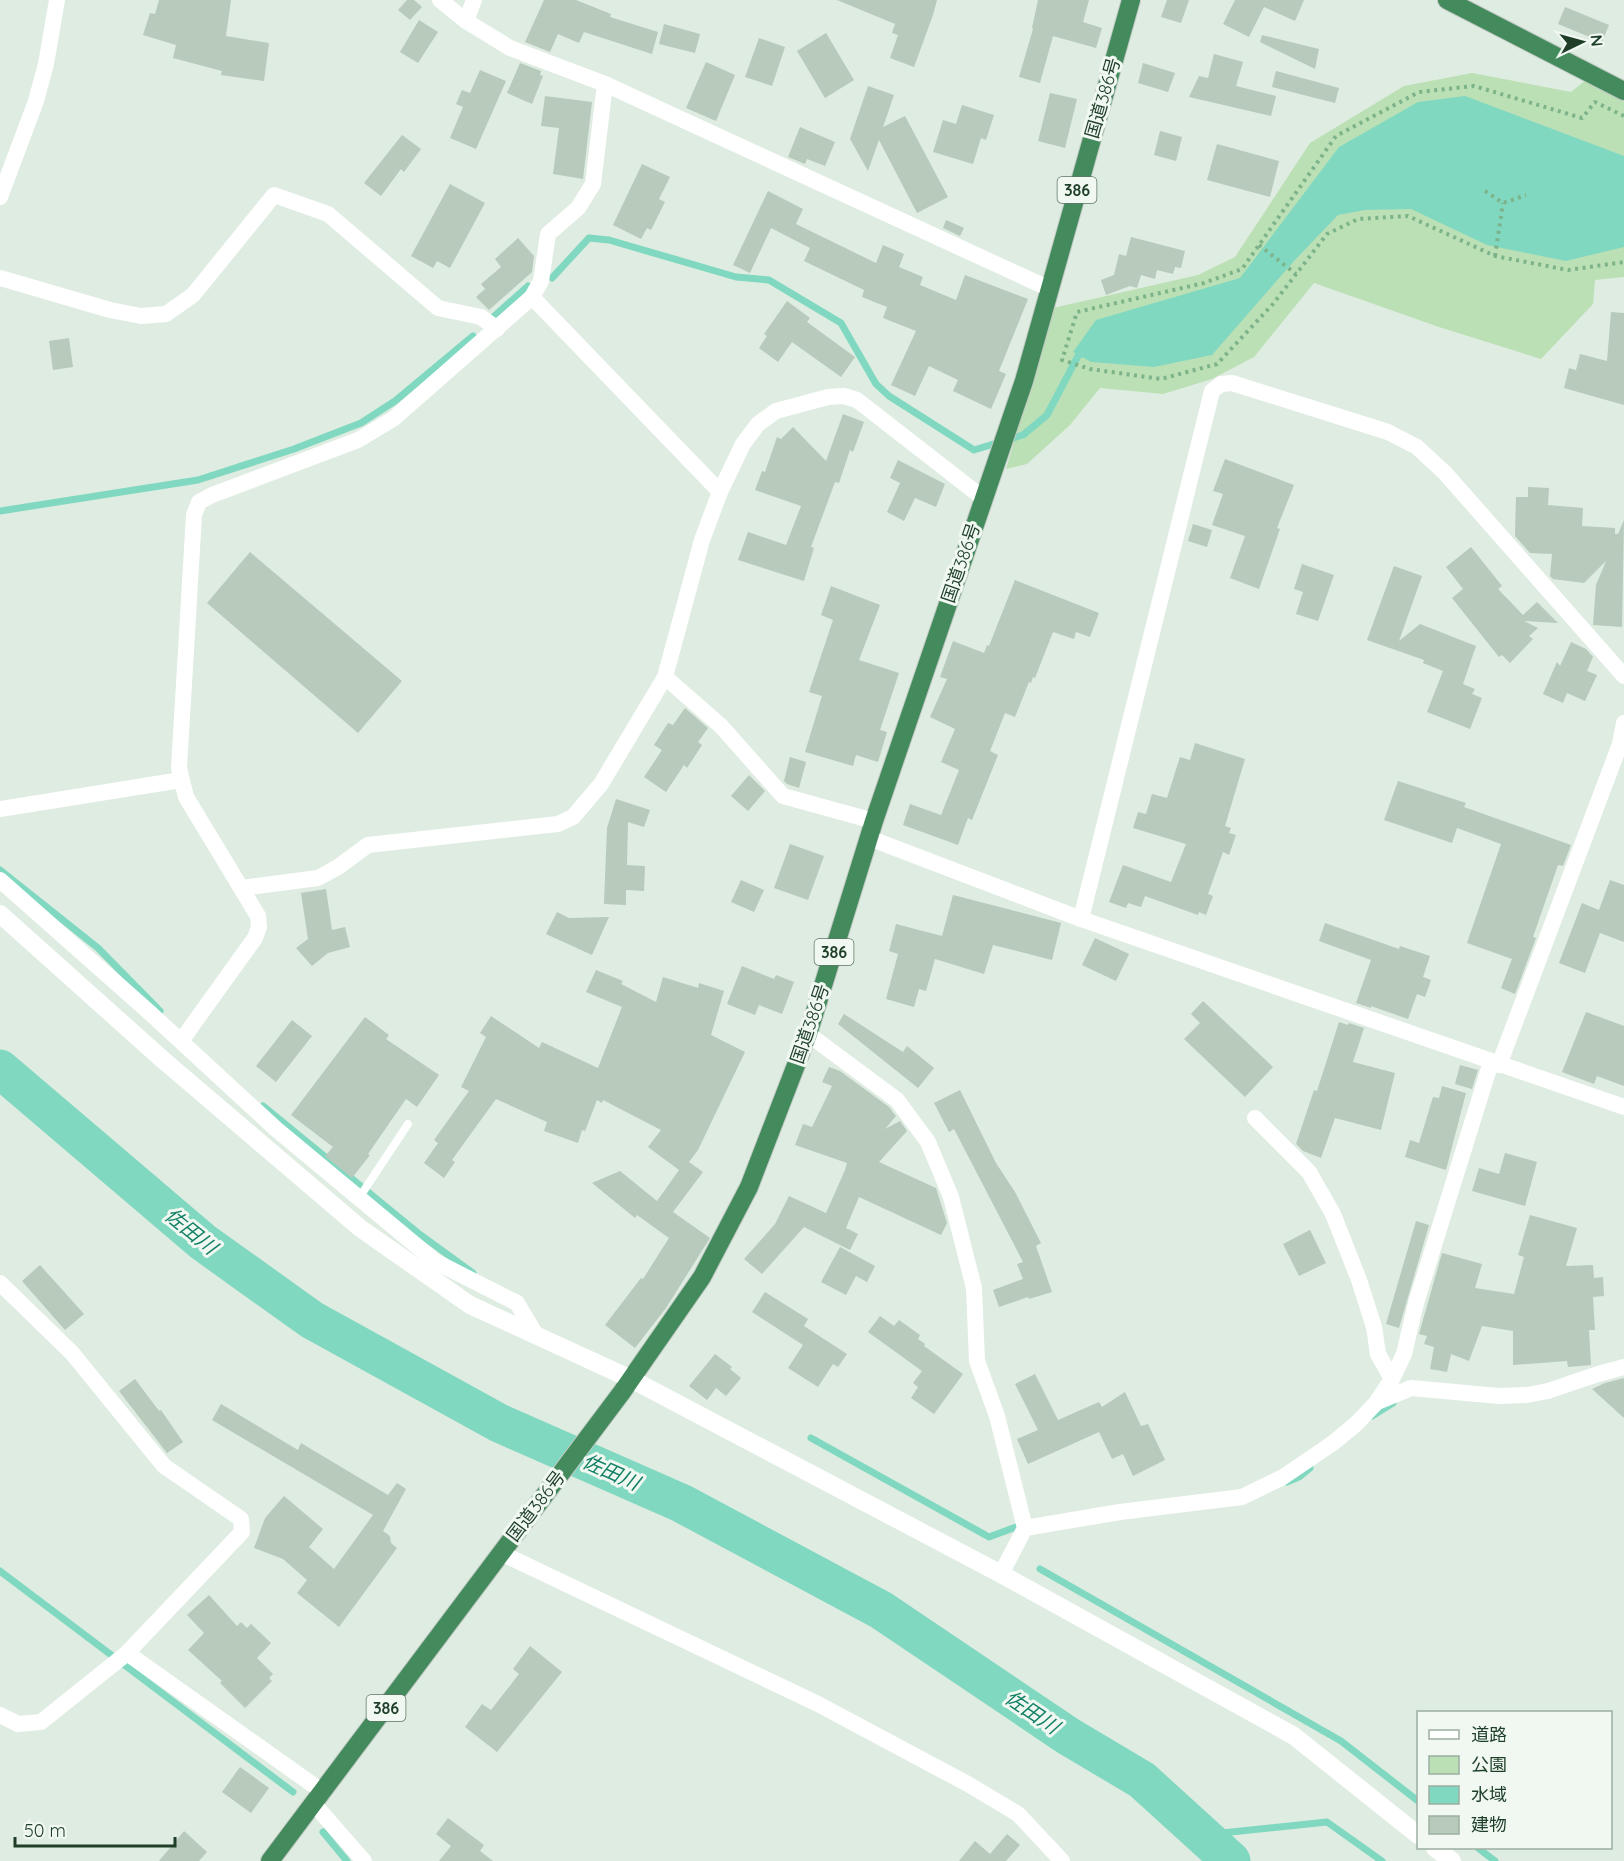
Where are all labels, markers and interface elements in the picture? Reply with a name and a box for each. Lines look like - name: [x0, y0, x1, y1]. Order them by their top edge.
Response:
- north arrow: [1552, 12, 1612, 72]
- text: N: [1586, 34, 1607, 47]
- street label: 国道386号: [1080, 55, 1125, 141]
- road number: 386: [1058, 177, 1096, 203]
- street label: 国道386号: [936, 520, 985, 606]
- road number: 386: [814, 939, 854, 965]
- street label: 国道386号: [785, 981, 834, 1067]
- water label: 佐田川: [160, 1202, 224, 1260]
- water label: 佐田川: [579, 1448, 646, 1496]
- street label: 国道386号: [501, 1466, 570, 1546]
- water label: 佐田川: [1000, 1684, 1066, 1740]
- road number: 386: [366, 1695, 406, 1721]
- legend: [1417, 1711, 1612, 1849]
- text: 道路: [1471, 1723, 1507, 1746]
- text: 公園: [1471, 1753, 1507, 1776]
- text: 水域: [1471, 1783, 1507, 1806]
- scale bar: [15, 1810, 176, 1848]
- text: 建物: [1471, 1813, 1507, 1836]
- text: 50 m: [24, 1819, 66, 1842]

